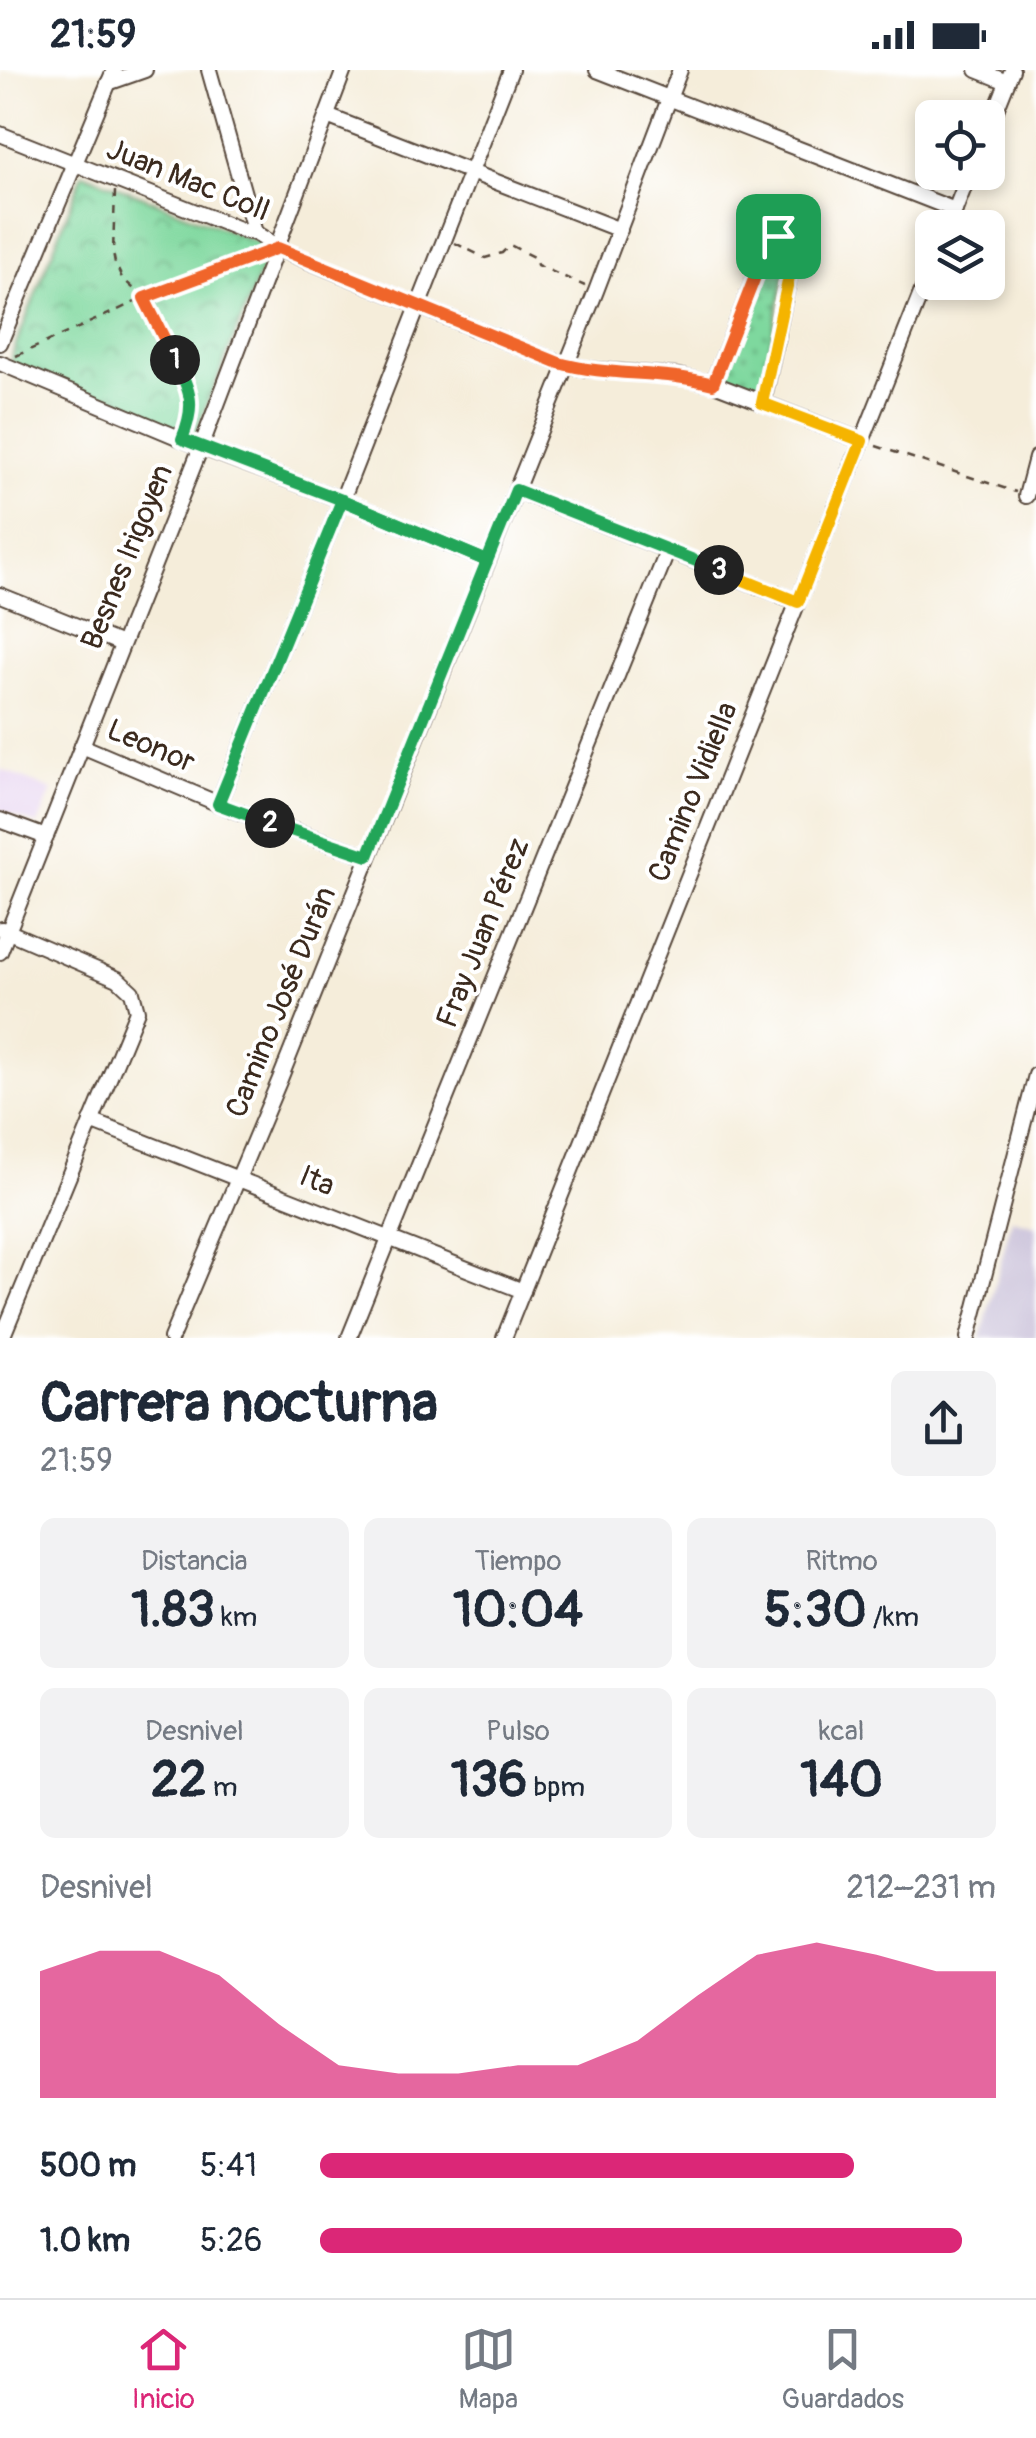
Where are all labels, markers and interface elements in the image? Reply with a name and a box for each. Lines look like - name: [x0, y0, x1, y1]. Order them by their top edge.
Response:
- text: 21:59: [50, 11, 136, 59]
- map controls: [915, 100, 1005, 300]
- button: locate: [915, 100, 1005, 190]
- street label: Juan Mac Coll: [101, 131, 275, 229]
- pin: [736, 194, 821, 279]
- icon: arrive: [751, 209, 806, 264]
- button: layers: [915, 210, 1005, 300]
- pin: 1: [150, 335, 200, 385]
- text: 1: [170, 342, 180, 377]
- street label: Besnes Irigoyen: [73, 459, 181, 655]
- pin: 3: [694, 545, 744, 595]
- text: 3: [711, 552, 727, 587]
- street label: Camino Vidiella: [640, 697, 746, 887]
- street label: Leonor: [101, 711, 201, 781]
- pin: 2: [245, 798, 295, 848]
- text: 2: [262, 805, 278, 840]
- street label: Fray Juan Pérez: [428, 833, 538, 1033]
- street label: Camino José Durán: [218, 881, 344, 1123]
- street label: Ita: [294, 1157, 340, 1205]
- text: Carrera nocturna: [40, 1369, 438, 1438]
- button: share: [891, 1371, 996, 1476]
- text: 21:59: [40, 1441, 113, 1481]
- text: Distancia: [141, 1544, 248, 1579]
- text: Tiempo: [474, 1544, 562, 1579]
- text: Ritmo: [805, 1544, 878, 1579]
- text: 1.83: [131, 1579, 215, 1642]
- text: 10:04: [453, 1579, 583, 1642]
- text: 5:30: [764, 1579, 867, 1642]
- text: km: [215, 1600, 257, 1635]
- text: /km: [867, 1600, 919, 1635]
- text: Desnivel: [145, 1714, 244, 1749]
- text: Pulso: [486, 1714, 550, 1749]
- text: kcal: [819, 1714, 864, 1749]
- text: 22: [151, 1749, 207, 1812]
- text: 136: [451, 1749, 527, 1812]
- text: 140: [800, 1749, 883, 1812]
- text: m: [207, 1770, 238, 1805]
- text: bpm: [527, 1770, 585, 1805]
- text: Desnivel: [40, 1868, 153, 1908]
- text: 212–231 m: [846, 1868, 996, 1908]
- text: 500 m: [40, 2146, 136, 2186]
- text: 5:41: [200, 2146, 257, 2186]
- text: 1.0 km: [40, 2221, 130, 2261]
- text: 5:26: [200, 2221, 262, 2261]
- tab: Inicio: [132, 2322, 195, 2417]
- tab: Mapa: [458, 2322, 518, 2417]
- tab: Guardados: [782, 2322, 904, 2417]

